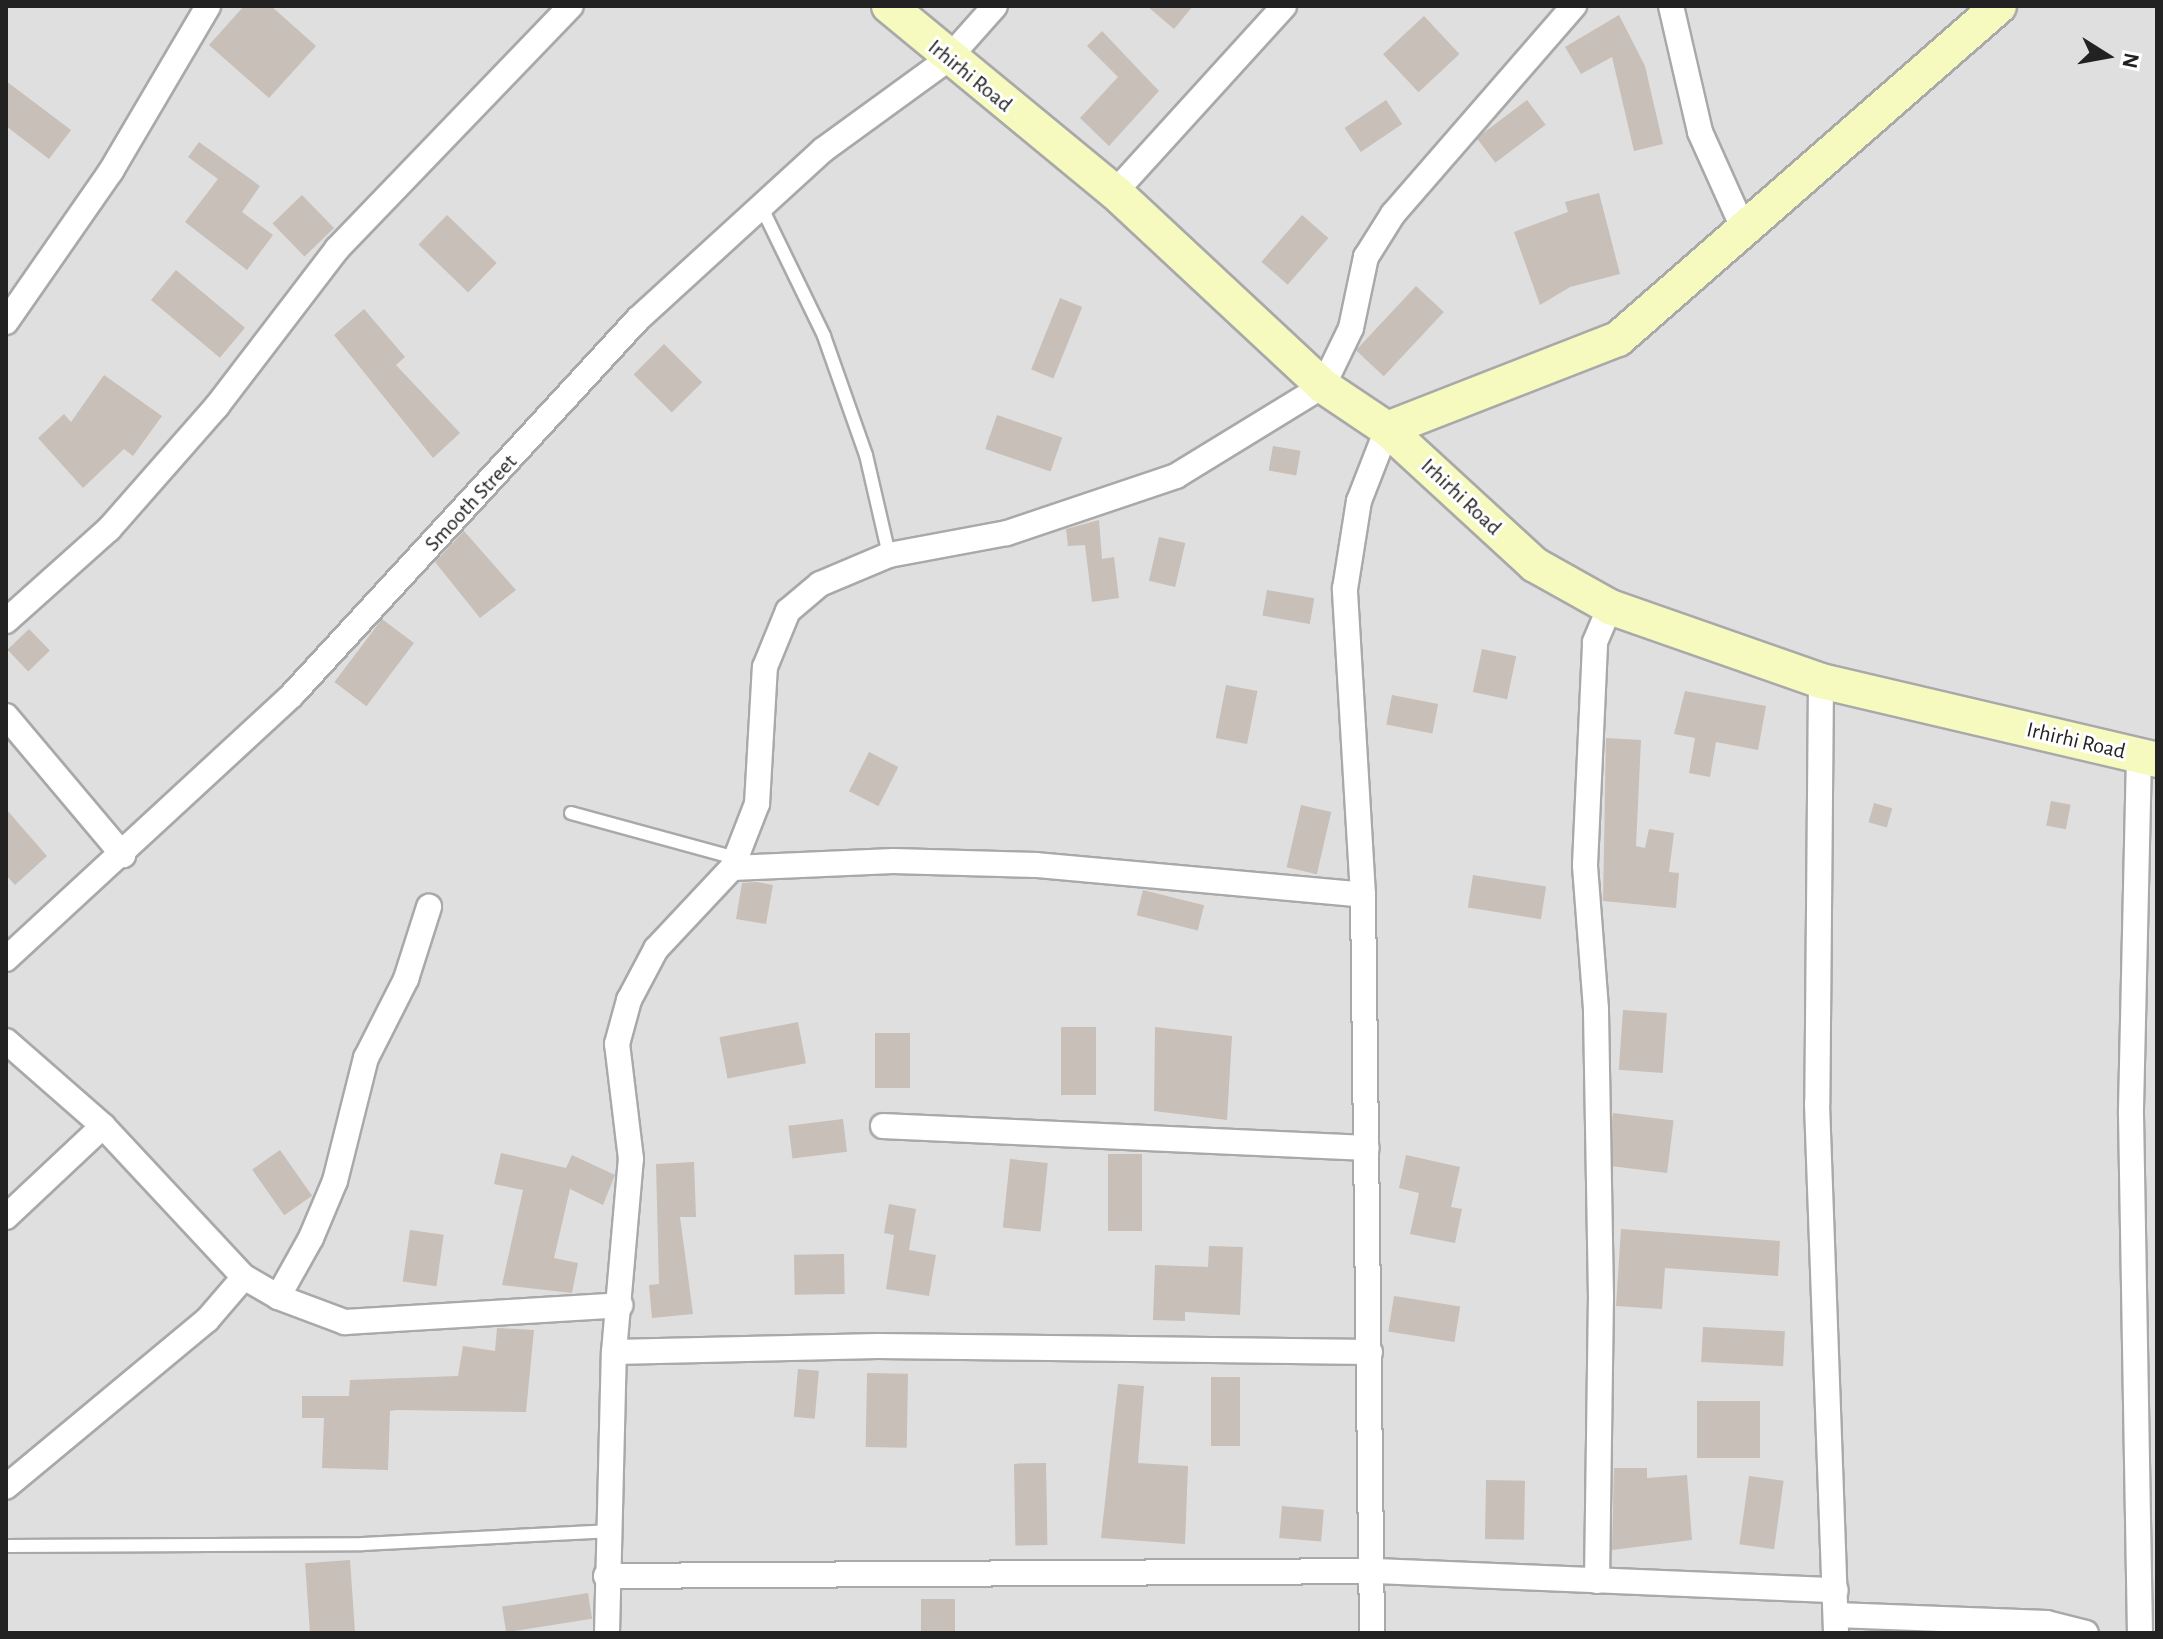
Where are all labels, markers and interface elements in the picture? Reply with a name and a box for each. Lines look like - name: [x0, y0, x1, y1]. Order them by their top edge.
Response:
- north arrow: [2067, 16, 2147, 96]
- street label: Irhirhi Road: [923, 34, 1017, 118]
- text: N: [2118, 51, 2143, 70]
- street label: Smooth Street: [419, 449, 523, 557]
- street label: Irhirhi Road: [1415, 453, 1507, 541]
- street label: Irhirhi Road: [2024, 717, 2128, 765]

